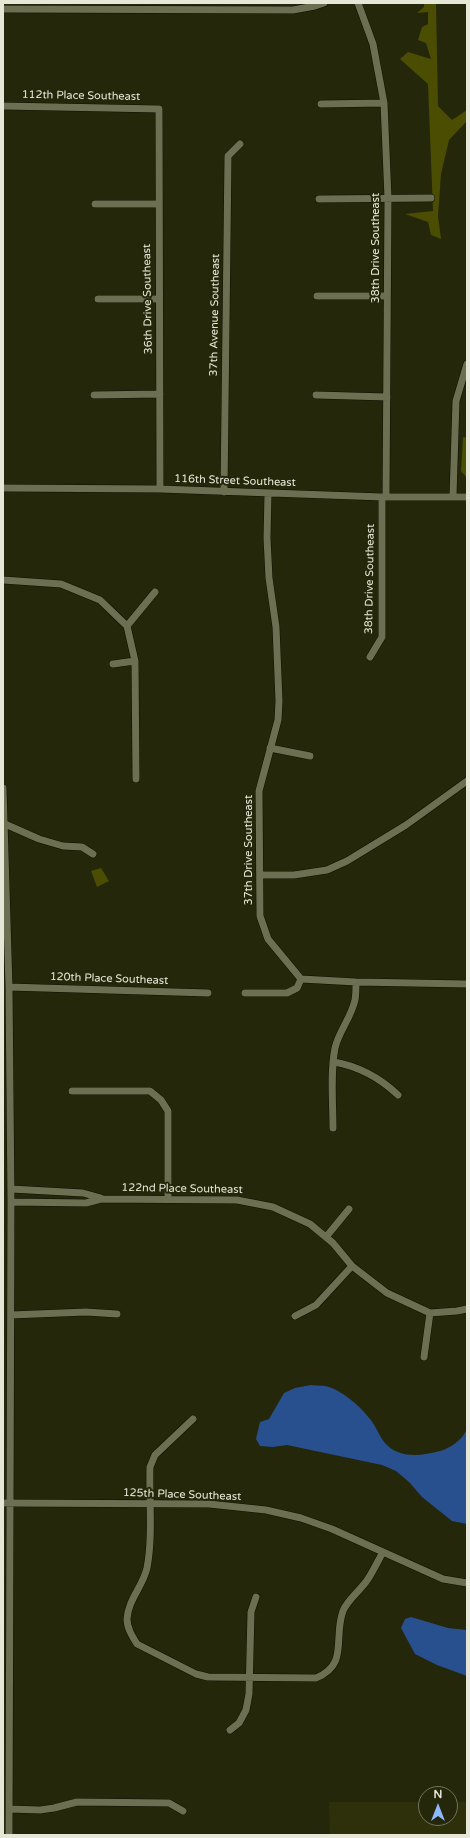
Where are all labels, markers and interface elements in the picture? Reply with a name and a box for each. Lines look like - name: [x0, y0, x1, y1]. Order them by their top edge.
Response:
- street label: 112th Place Southeast: [22, 88, 140, 104]
- street label: 38th Drive Southeast: [369, 193, 383, 303]
- street label: 36th Drive Southeast: [140, 244, 156, 354]
- street label: 37th Avenue Southeast: [207, 254, 223, 376]
- street label: 116th Street Southeast: [174, 472, 296, 490]
- street label: 38th Drive Southeast: [362, 524, 378, 634]
- street label: 37th Drive Southeast: [242, 795, 256, 905]
- street label: 120th Place Southeast: [50, 970, 168, 988]
- street label: 122nd Place Southeast: [121, 1181, 243, 1197]
- street label: 125th Place Southeast: [123, 1486, 241, 1504]
- north arrow: [418, 1786, 458, 1826]
- text: N: [434, 1788, 442, 1801]

